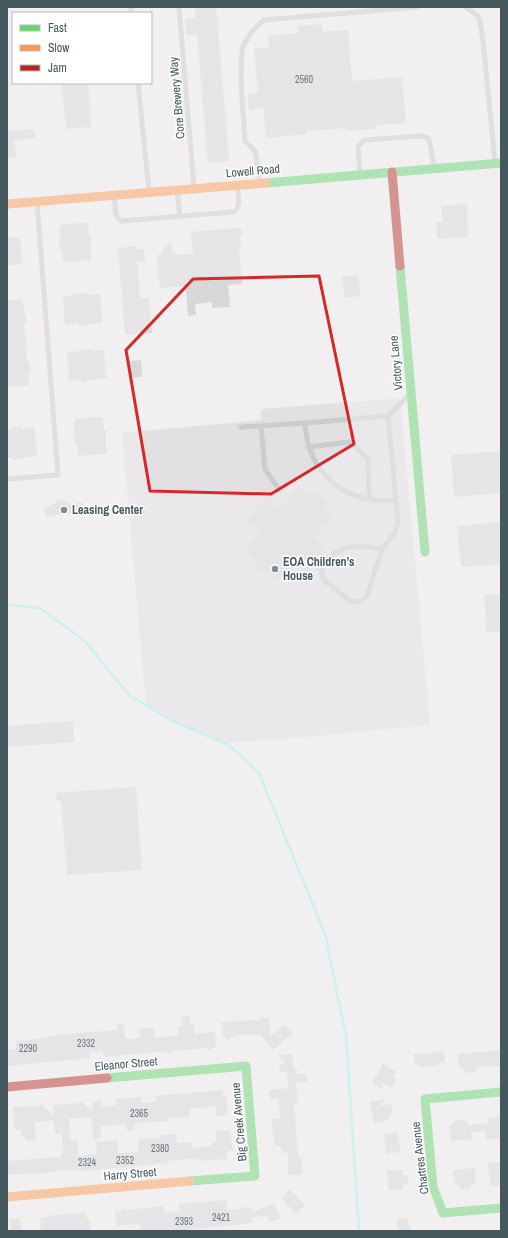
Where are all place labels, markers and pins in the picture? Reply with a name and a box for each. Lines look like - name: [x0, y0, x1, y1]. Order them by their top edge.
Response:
- place label: Leasing Center: [72, 502, 143, 518]
- marker: Leasing Center: [59, 505, 69, 515]
- place label: EOA Children’s House: [283, 554, 355, 584]
- marker: EOA Children’s House: [270, 564, 280, 574]

